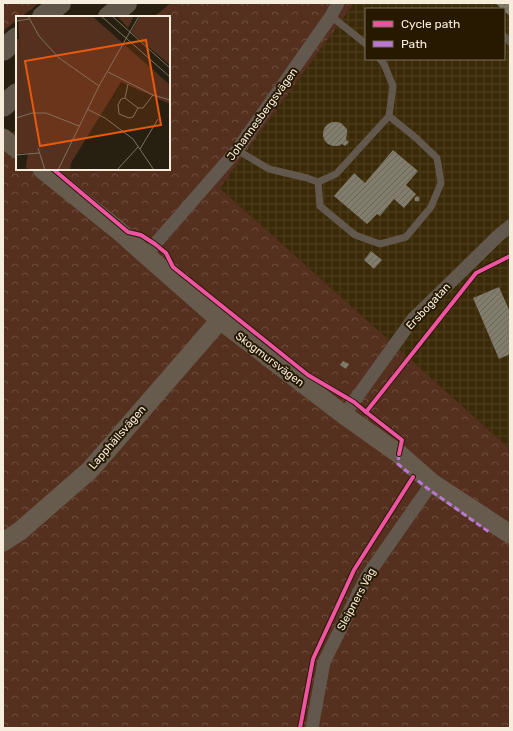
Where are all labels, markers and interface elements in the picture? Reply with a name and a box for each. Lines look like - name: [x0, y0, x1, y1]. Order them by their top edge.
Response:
- legend: [365, 8, 505, 60]
- inset map: [16, 16, 170, 170]
- text: Cycle path: [401, 17, 460, 31]
- text: Path: [401, 37, 427, 51]
- street label: Johannesbergsvägen: [224, 65, 300, 163]
- street label: Ersbogatan: [404, 280, 453, 332]
- street label: Skogmursvägen: [233, 329, 307, 389]
- street label: Lapphällsvägen: [86, 403, 149, 472]
- street label: Sleipners Väg: [334, 566, 378, 633]

